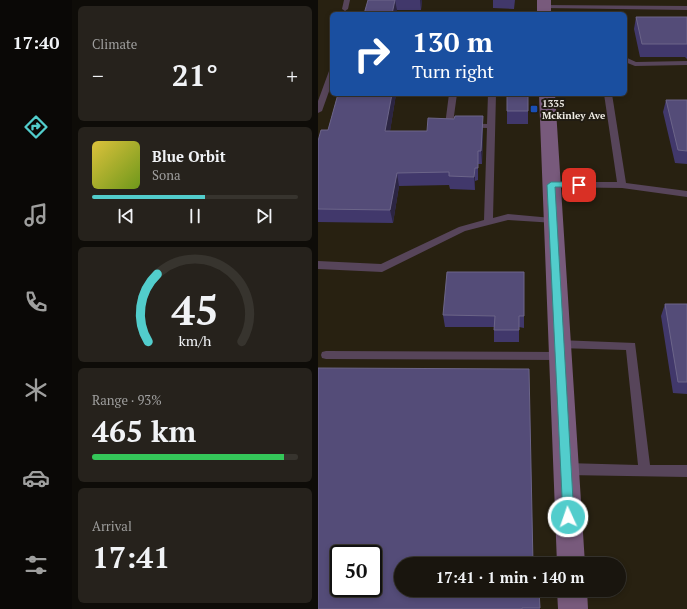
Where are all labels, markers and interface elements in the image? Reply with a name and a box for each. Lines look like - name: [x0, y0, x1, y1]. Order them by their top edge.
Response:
- text: 130 m: [412, 23, 493, 60]
- icon: right: [346, 28, 398, 80]
- text: 17:40: [13, 30, 59, 54]
- text: Climate: [92, 35, 137, 53]
- text: 21°: [172, 55, 218, 95]
- text: Turn right: [412, 59, 494, 83]
- text: −: [92, 61, 104, 90]
- text: +: [286, 61, 298, 90]
- place label: 1335 Mckinley Ave: [542, 97, 606, 122]
- marker: 1335 Mckinley Ave: [529, 104, 539, 114]
- icon: directions: [22, 113, 50, 141]
- text: Blue Orbit: [152, 146, 226, 166]
- text: Sona: [152, 166, 180, 184]
- pin: [562, 168, 596, 202]
- icon: arrive: [568, 174, 590, 196]
- icon: music: [22, 201, 50, 229]
- icon: previous: [115, 205, 137, 227]
- icon: pause: [184, 205, 206, 227]
- icon: next: [253, 205, 275, 227]
- text: 45: [171, 282, 219, 337]
- icon: phone: [22, 288, 50, 316]
- text: km/h: [179, 331, 212, 350]
- icon: climate: [22, 376, 50, 404]
- text: Range · 93%: [92, 391, 162, 409]
- text: 465 km: [92, 411, 196, 451]
- icon: car: [22, 464, 50, 492]
- position arrow: [547, 496, 589, 538]
- text: Arrival: [92, 517, 132, 535]
- text: 17:41: [92, 537, 170, 577]
- speed limit sign: 50: [330, 545, 382, 597]
- icon: filters: [22, 551, 50, 579]
- text: 17:41 · 1 min · 140 m: [436, 567, 584, 587]

